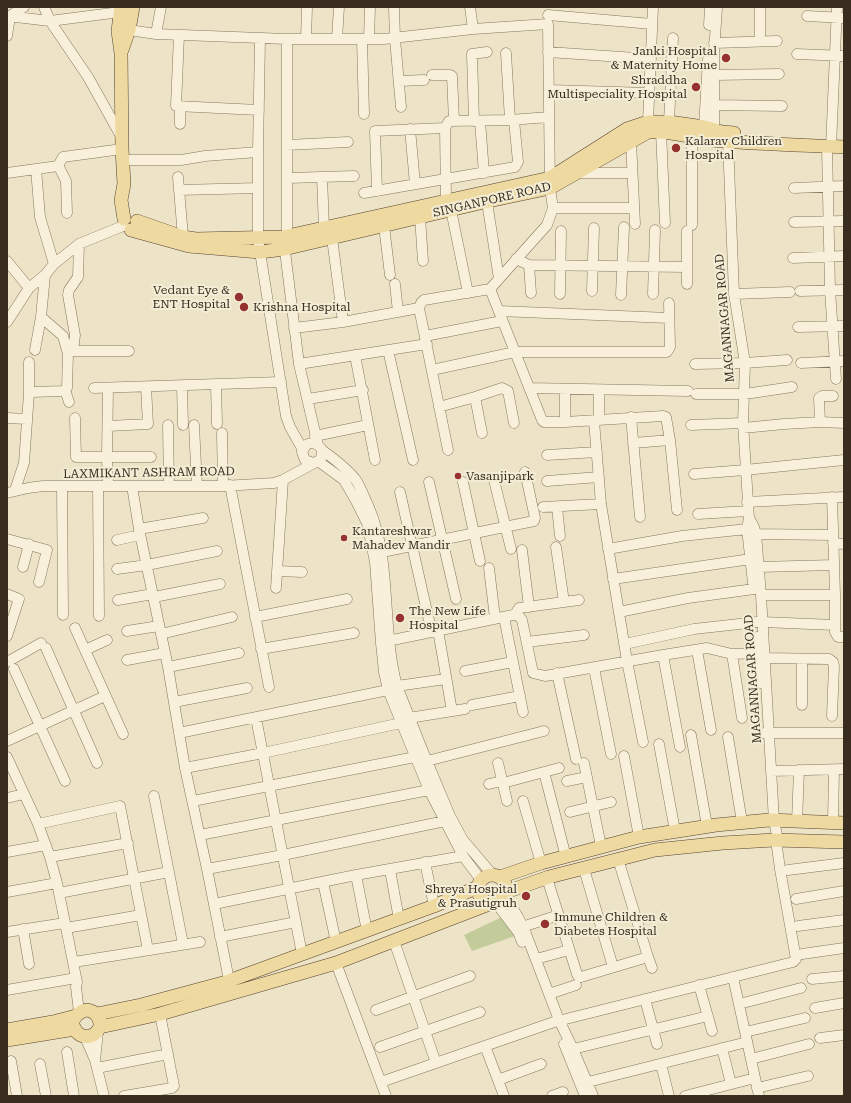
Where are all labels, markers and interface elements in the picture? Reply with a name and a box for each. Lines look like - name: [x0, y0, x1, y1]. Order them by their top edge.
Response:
- place label: Janki Hospital & Maternity Home: [610, 44, 717, 72]
- marker: Janki Hospital & Maternity Home: [720, 52, 732, 64]
- place label: Shraddha Multispeciality Hospital: [547, 73, 687, 101]
- marker: Shraddha Multispeciality Hospital: [690, 81, 702, 93]
- place label: Kalarav Children Hospital: [685, 134, 782, 162]
- marker: Kalarav Children Hospital: [670, 142, 682, 154]
- street label: SINGANPORE ROAD: [432, 179, 552, 221]
- street label: MAGANNAGAR ROAD: [712, 253, 738, 383]
- place label: Vedant Eye & ENT Hospital: [152, 283, 230, 311]
- marker: Vedant Eye & ENT Hospital: [233, 291, 245, 303]
- place label: Krishna Hospital: [253, 300, 350, 314]
- marker: Krishna Hospital: [238, 301, 250, 313]
- street label: LAXMIKANT ASHRAM ROAD: [63, 464, 235, 482]
- place label: Vasanjipark: [466, 469, 534, 483]
- marker: Vasanjipark: [453, 471, 463, 481]
- place label: Kantareshwar Mahadev Mandir: [352, 524, 450, 552]
- marker: Kantareshwar Mahadev Mandir: [339, 533, 349, 543]
- place label: The New Life Hospital: [409, 604, 486, 632]
- marker: The New Life Hospital: [394, 612, 406, 624]
- street label: MAGANNAGAR ROAD: [741, 614, 765, 744]
- place label: Shreya Hospital & Prasutigruh: [425, 882, 517, 910]
- marker: Shreya Hospital & Prasutigruh: [520, 890, 532, 902]
- place label: Immune Children & Diabetes Hospital: [554, 910, 668, 938]
- marker: Immune Children & Diabetes Hospital: [539, 918, 551, 930]

